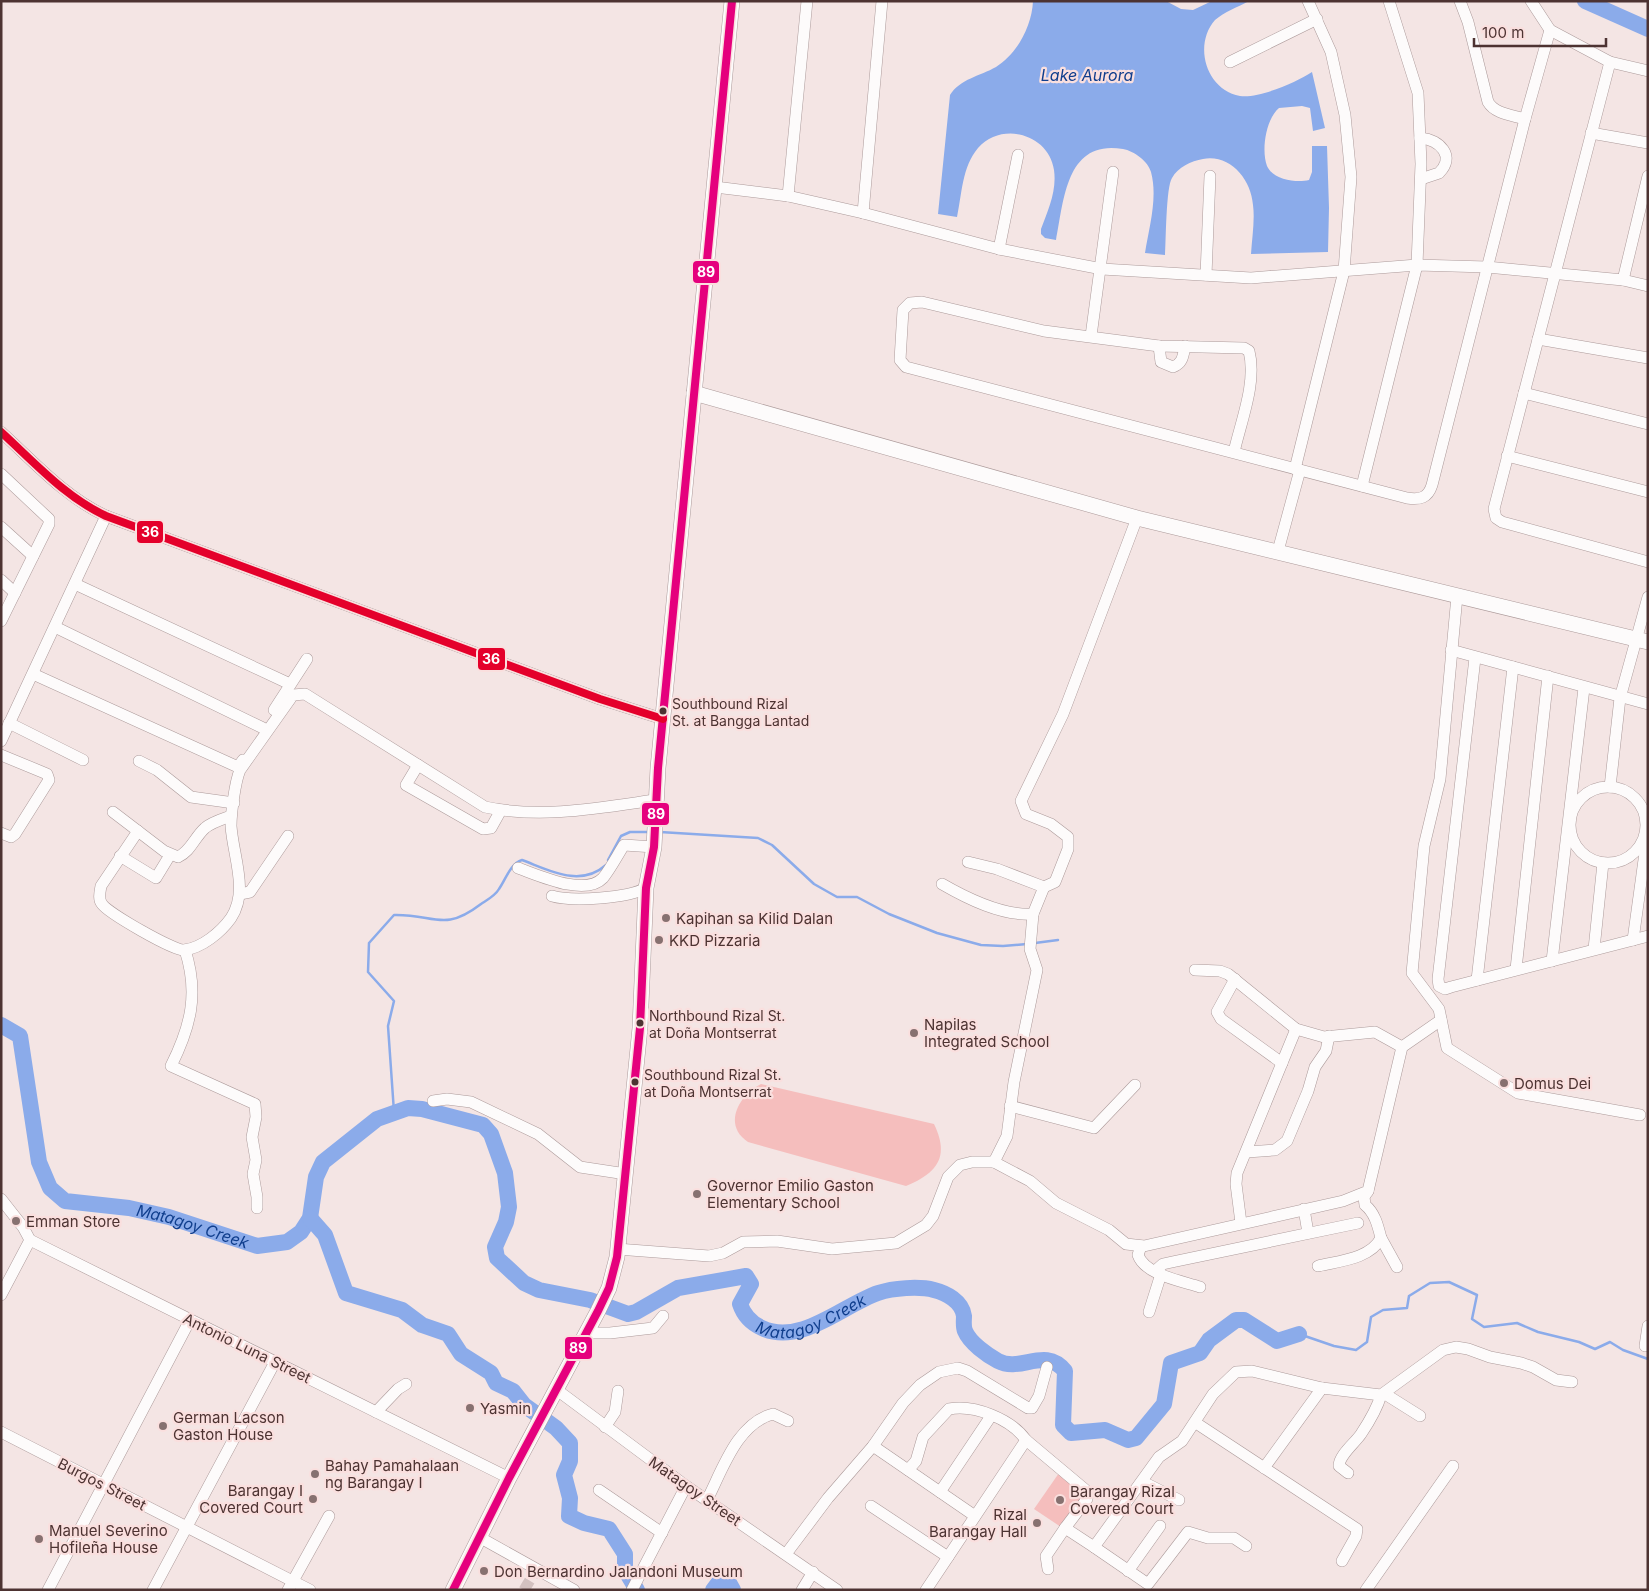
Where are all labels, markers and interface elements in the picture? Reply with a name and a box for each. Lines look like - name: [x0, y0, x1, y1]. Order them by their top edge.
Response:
- scale bar: [1474, 15, 1606, 47]
- text: 100 m: [1482, 23, 1524, 42]
- water label: Lake Aurora: [1041, 65, 1133, 85]
- line badge: 89: [692, 260, 720, 284]
- text: 89: [697, 263, 715, 280]
- line badge: 36: [136, 520, 164, 544]
- text: 36: [141, 523, 159, 540]
- line badge: 36: [477, 647, 506, 671]
- text: 36: [482, 650, 500, 667]
- place label: Southbound Rizal St. at Bangga Lantad: [672, 695, 809, 729]
- marker: Southbound Rizal St. at Bangga Lantad: [658, 706, 668, 716]
- line badge: 89: [641, 802, 670, 826]
- text: 89: [647, 805, 665, 822]
- place label: Kapihan sa Kilid Dalan: [676, 909, 833, 928]
- marker: Kapihan sa Kilid Dalan: [660, 912, 672, 924]
- place label: KKD Pizzaria: [669, 931, 760, 950]
- marker: KKD Pizzaria: [653, 934, 665, 946]
- place label: Northbound Rizal St. at Doña Montserrat: [649, 1007, 785, 1041]
- place label: Napilas Integrated School: [924, 1015, 1049, 1051]
- marker: Northbound Rizal St. at Doña Montserrat: [635, 1018, 645, 1028]
- marker: Napilas Integrated School: [908, 1027, 920, 1039]
- place label: Southbound Rizal St. at Doña Montserrat: [644, 1066, 781, 1100]
- place label: Domus Dei: [1514, 1074, 1591, 1093]
- marker: Southbound Rizal St. at Doña Montserrat: [630, 1077, 640, 1087]
- marker: Domus Dei: [1498, 1077, 1510, 1089]
- place label: Governor Emilio Gaston Elementary School: [707, 1176, 874, 1212]
- marker: Governor Emilio Gaston Elementary School: [691, 1188, 703, 1200]
- water label: Matagoy Creek: [135, 1200, 252, 1253]
- place label: Emman Store: [26, 1212, 120, 1231]
- marker: Emman Store: [10, 1215, 22, 1227]
- water label: Matagoy Creek: [753, 1290, 869, 1343]
- street label: Antonio Luna Street: [180, 1309, 314, 1387]
- line badge: 89: [564, 1336, 593, 1360]
- text: 89: [569, 1339, 587, 1356]
- place label: Yasmin: [480, 1399, 531, 1418]
- marker: Yasmin: [464, 1402, 476, 1414]
- place label: German Lacson Gaston House: [173, 1408, 285, 1444]
- marker: German Lacson Gaston House: [157, 1420, 169, 1432]
- street label: Matagoy Street: [645, 1452, 745, 1530]
- street label: Burgos Street: [55, 1454, 149, 1514]
- place label: Bahay Pamahalaan ng Barangay Ⅰ: [325, 1456, 459, 1492]
- marker: Bahay Pamahalaan ng Barangay Ⅰ: [309, 1468, 321, 1480]
- place label: Barangay I Covered Court: [199, 1481, 303, 1517]
- place label: Barangay Rizal Covered Court: [1070, 1482, 1175, 1518]
- marker: Barangay I Covered Court: [307, 1493, 319, 1505]
- marker: Barangay Rizal Covered Court: [1054, 1494, 1066, 1506]
- place label: Rizal Barangay Hall: [929, 1505, 1027, 1541]
- marker: Rizal Barangay Hall: [1031, 1517, 1043, 1529]
- place label: Manuel Severino Hofileña House: [49, 1521, 168, 1557]
- marker: Manuel Severino Hofileña House: [33, 1533, 45, 1545]
- place label: Don Bernardino Jalandoni Museum: [494, 1562, 743, 1581]
- marker: Don Bernardino Jalandoni Museum: [478, 1565, 490, 1577]

